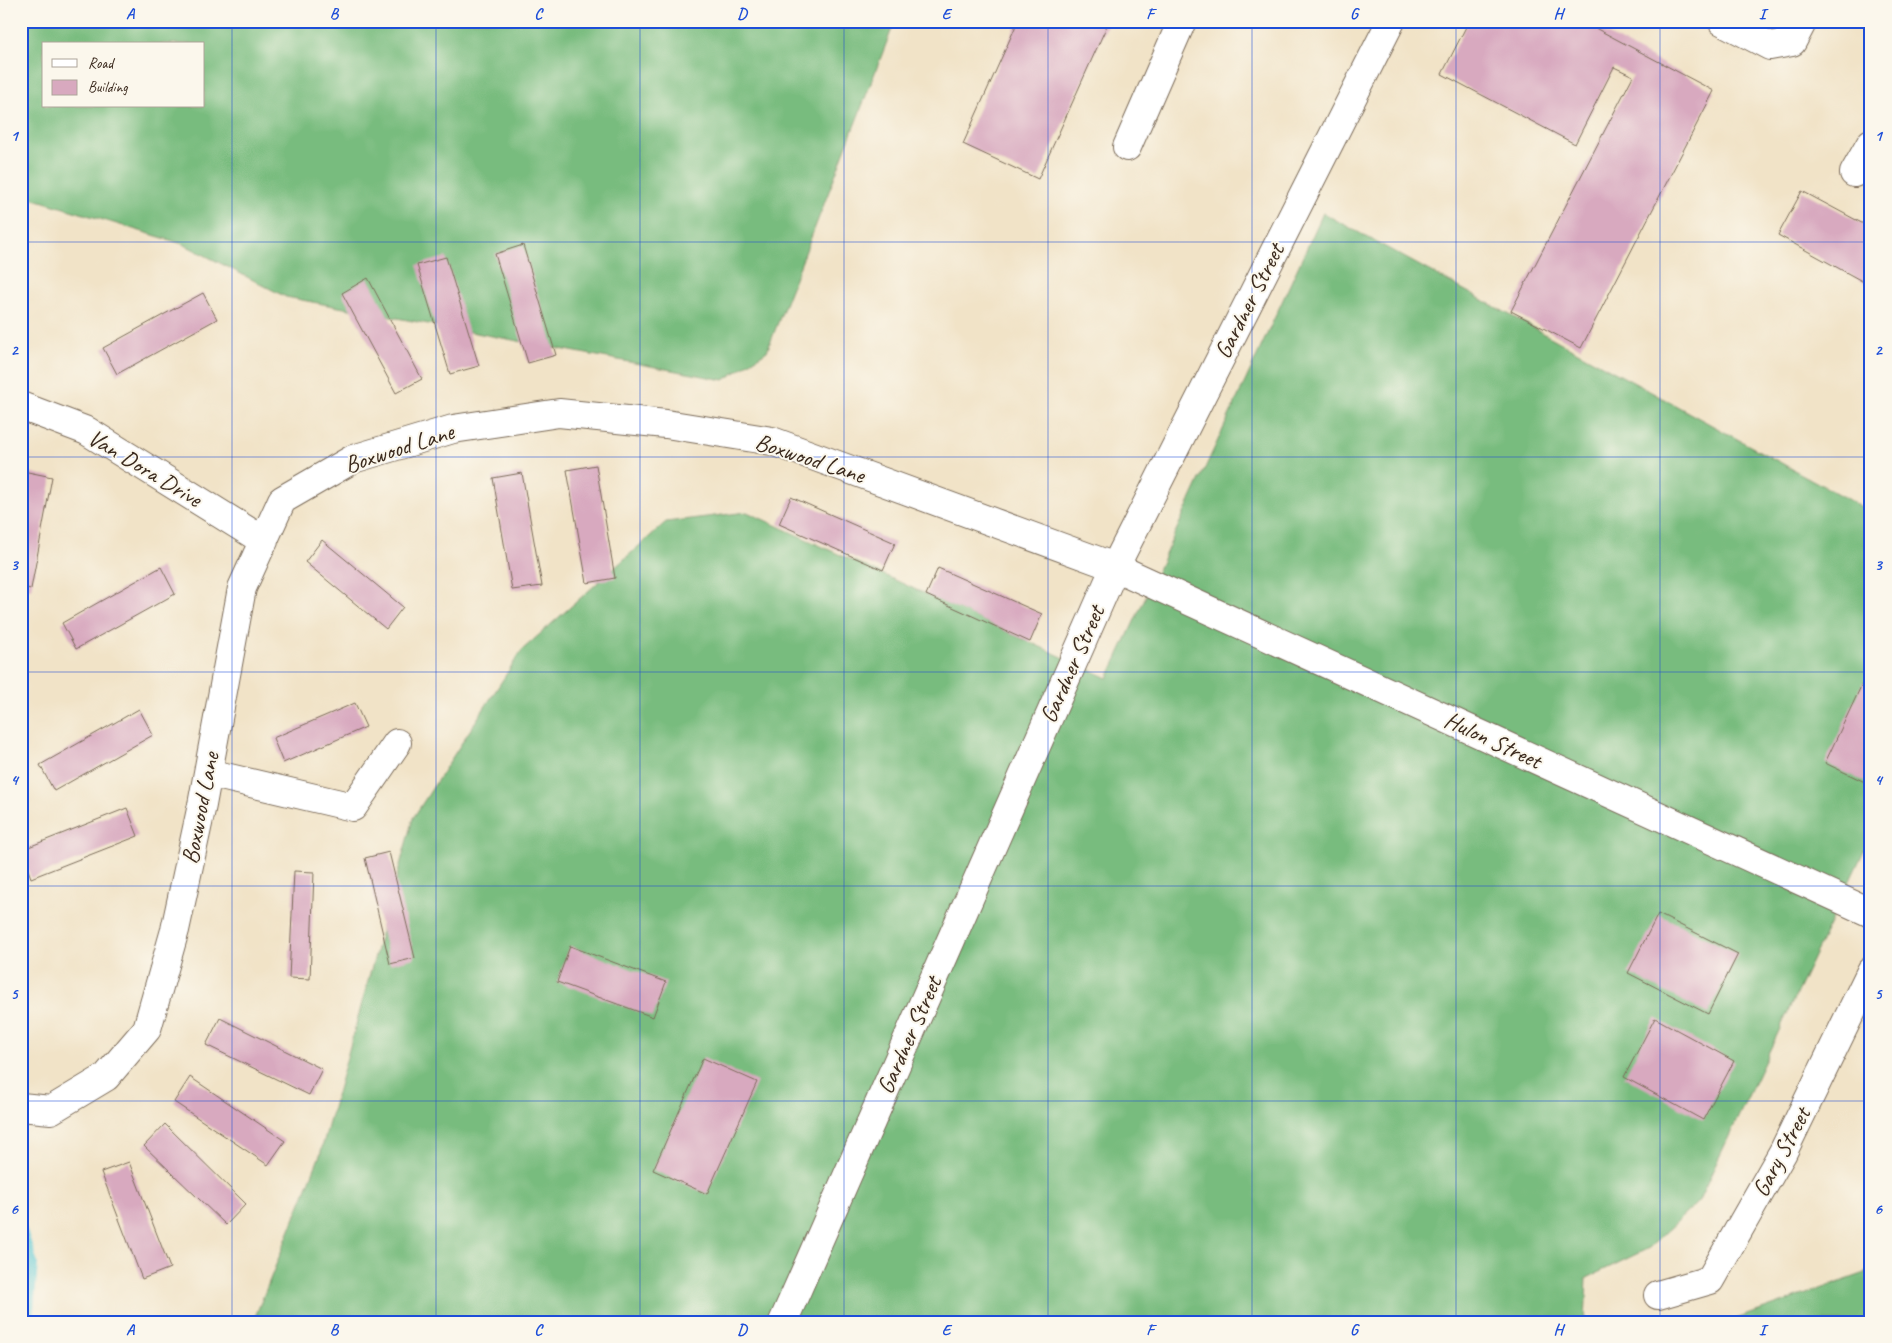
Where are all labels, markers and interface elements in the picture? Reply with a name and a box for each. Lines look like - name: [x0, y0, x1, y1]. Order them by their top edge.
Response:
- text: A: [126, 4, 136, 24]
- text: B: [330, 4, 340, 24]
- text: C: [534, 4, 544, 24]
- text: D: [737, 4, 748, 24]
- text: E: [942, 4, 953, 24]
- text: F: [1146, 4, 1157, 24]
- text: G: [1350, 4, 1360, 24]
- text: H: [1553, 4, 1565, 24]
- text: I: [1759, 4, 1769, 24]
- legend: [42, 42, 205, 108]
- text: Road: [88, 54, 115, 73]
- text: Building: [88, 78, 128, 97]
- text: 1: [10, 126, 19, 146]
- text: 1: [1874, 126, 1883, 146]
- street label: Gardner Street: [1207, 237, 1292, 364]
- text: 2: [10, 340, 19, 360]
- text: 2: [1874, 340, 1883, 360]
- street label: Boxwood Lane: [341, 416, 460, 480]
- street label: Van Dora Drive: [83, 422, 209, 515]
- street label: Boxwood Lane: [752, 426, 871, 490]
- text: 3: [10, 555, 19, 575]
- text: 3: [1874, 555, 1883, 575]
- street label: Gardner Street: [1033, 599, 1112, 727]
- street label: Hulon Street: [1440, 705, 1548, 776]
- street label: Boxwood Lane: [174, 747, 226, 866]
- text: 4: [10, 770, 19, 790]
- text: 4: [1874, 770, 1883, 790]
- street label: Gardner Street: [870, 970, 949, 1098]
- text: 5: [11, 984, 20, 1004]
- text: 5: [1875, 984, 1884, 1004]
- street label: Gary Street: [1745, 1101, 1818, 1202]
- text: 6: [10, 1199, 19, 1219]
- text: 6: [1874, 1199, 1883, 1219]
- text: A: [126, 1320, 136, 1340]
- text: B: [330, 1320, 340, 1340]
- text: C: [534, 1320, 544, 1340]
- text: D: [737, 1320, 748, 1340]
- text: E: [942, 1320, 953, 1340]
- text: F: [1146, 1320, 1157, 1340]
- text: G: [1350, 1320, 1360, 1340]
- text: H: [1553, 1320, 1565, 1340]
- text: I: [1759, 1320, 1769, 1340]

